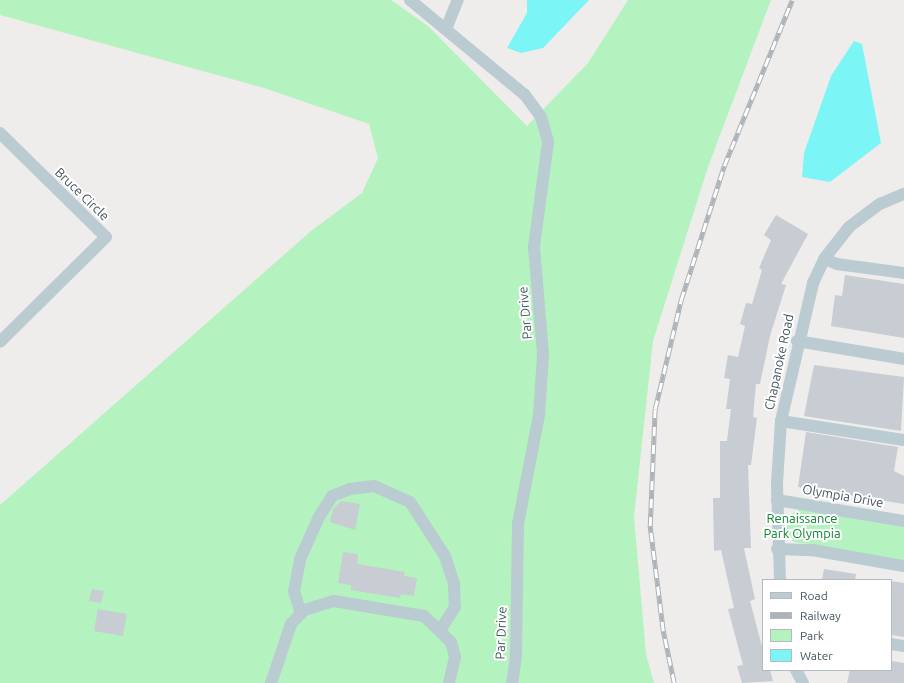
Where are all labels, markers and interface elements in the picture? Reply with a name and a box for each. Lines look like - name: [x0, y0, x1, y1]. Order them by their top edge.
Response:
- street label: Bruce Circle: [52, 164, 112, 224]
- street label: Par Drive: [515, 286, 535, 340]
- street label: Chapanoke Road: [761, 313, 797, 411]
- street label: Olympia Drive: [801, 481, 885, 511]
- park label: Renaissance Park Olympia: [763, 511, 841, 542]
- legend: [762, 579, 892, 671]
- text: Road: [800, 589, 828, 602]
- street label: Par Drive: [492, 606, 510, 660]
- text: Railway: [800, 609, 841, 622]
- text: Park: [800, 629, 824, 642]
- text: Water: [800, 649, 833, 662]

